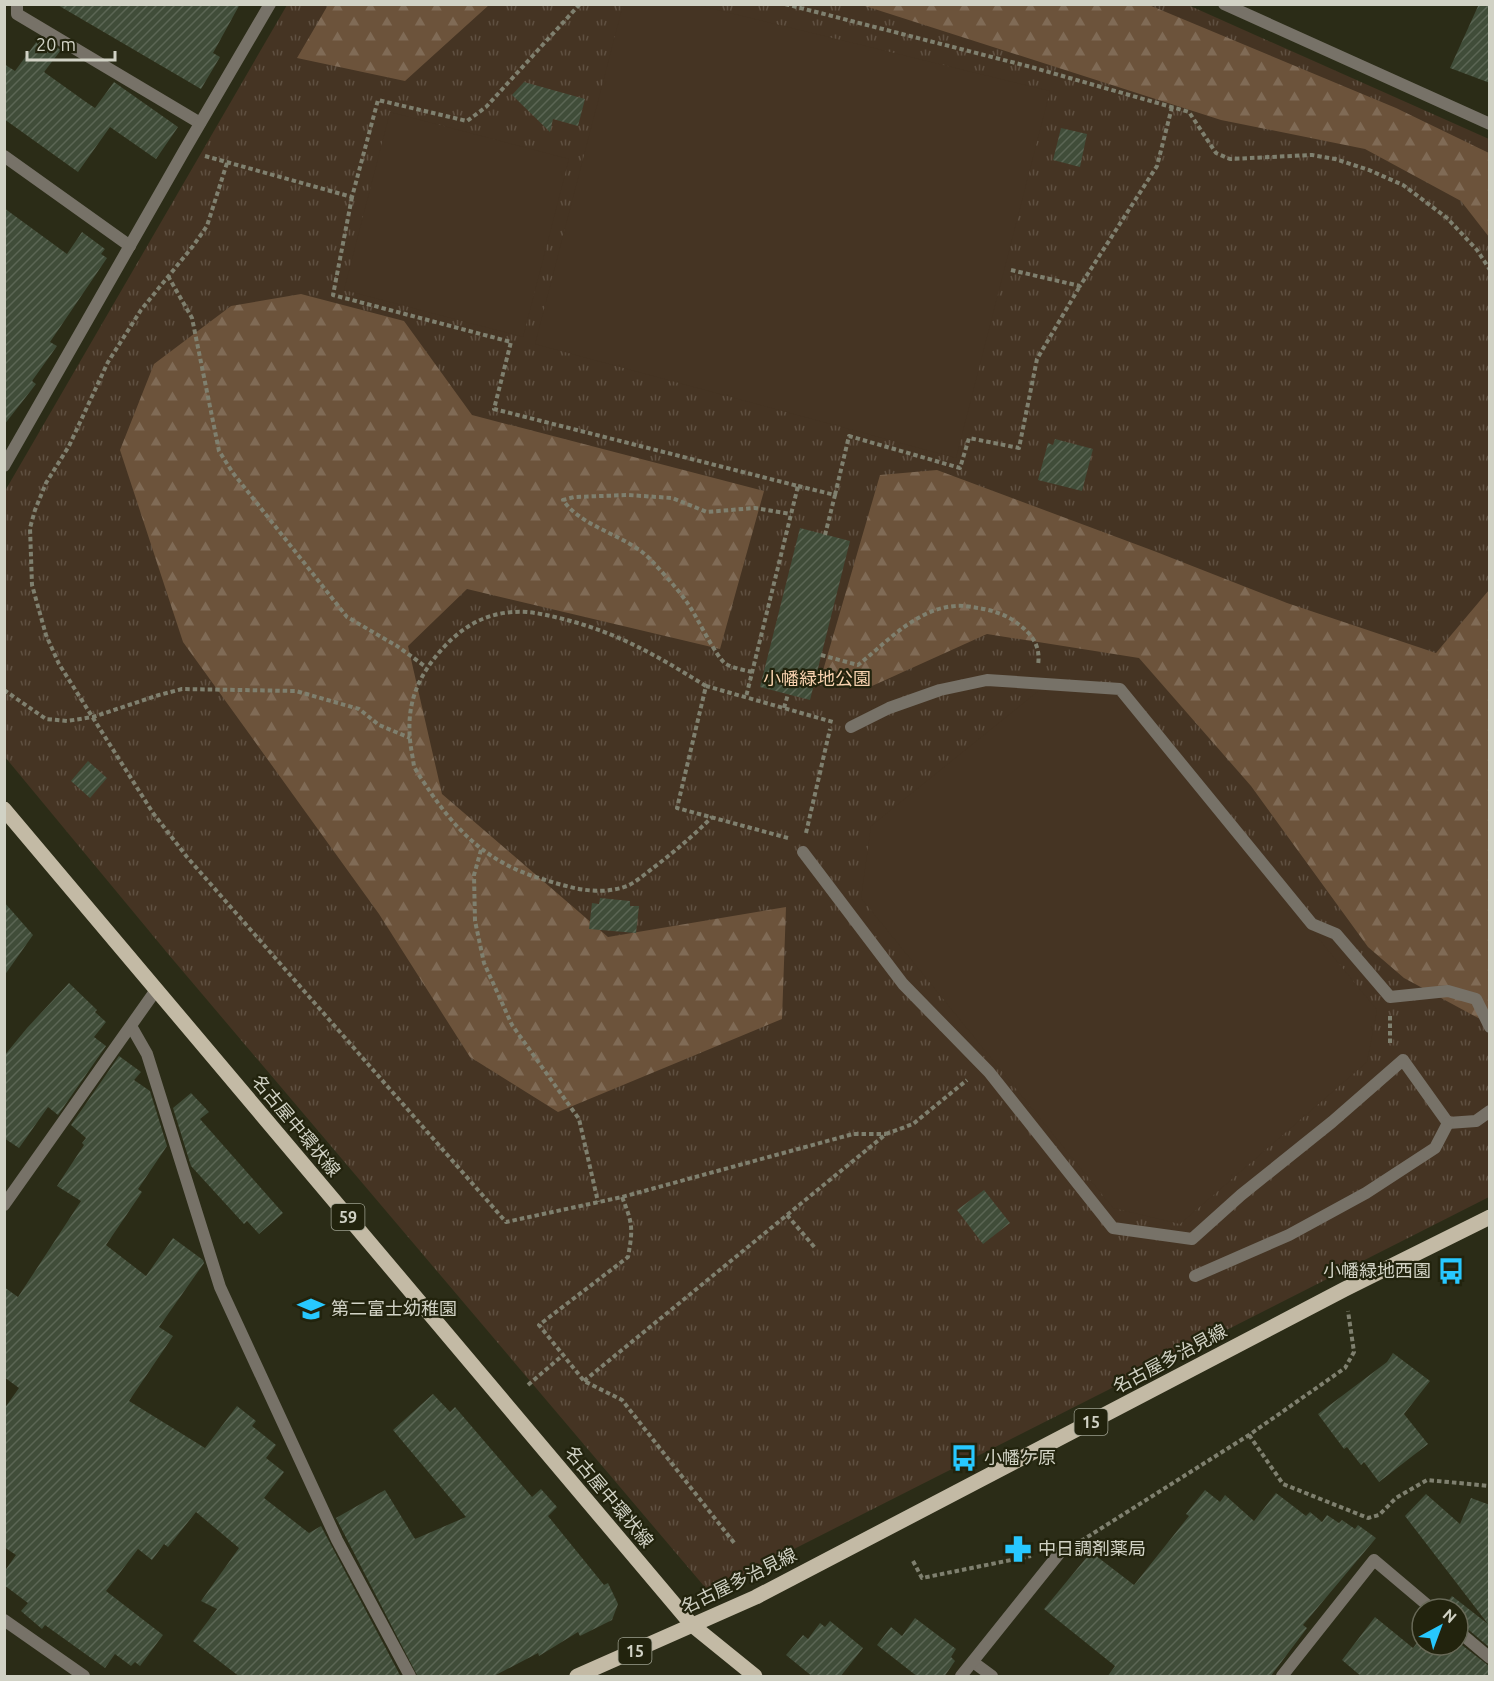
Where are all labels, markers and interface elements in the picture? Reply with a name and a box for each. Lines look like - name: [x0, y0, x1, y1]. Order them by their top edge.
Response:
- scale bar: [27, 24, 116, 62]
- text: 20 m: [36, 34, 76, 54]
- park label: 小幡緑地公園: [763, 668, 871, 688]
- street label: 名古屋中環状線: [249, 1071, 345, 1180]
- road number: 59: [332, 1204, 364, 1230]
- bus stop icon: 小幡緑地西園: [1436, 1256, 1466, 1286]
- place label: 小幡緑地西園: [1323, 1260, 1431, 1280]
- school or university icon: 第二富士幼稚園: [296, 1294, 326, 1324]
- place label: 第二富士幼稚園: [331, 1298, 457, 1318]
- street label: 名古屋多治見線: [1109, 1320, 1230, 1397]
- road number: 15: [1074, 1409, 1108, 1435]
- street label: 名古屋中環状線: [562, 1442, 658, 1551]
- bus stop icon: 小幡ケ原: [949, 1443, 979, 1473]
- place label: 小幡ケ原: [984, 1447, 1056, 1467]
- pharmacy icon: 中日調剤薬局: [1003, 1534, 1033, 1564]
- place label: 中日調剤薬局: [1038, 1538, 1146, 1558]
- street label: 名古屋多治見線: [678, 1543, 800, 1617]
- north arrow: [1410, 1597, 1470, 1657]
- text: N: [1439, 1605, 1460, 1626]
- road number: 15: [618, 1638, 652, 1664]

